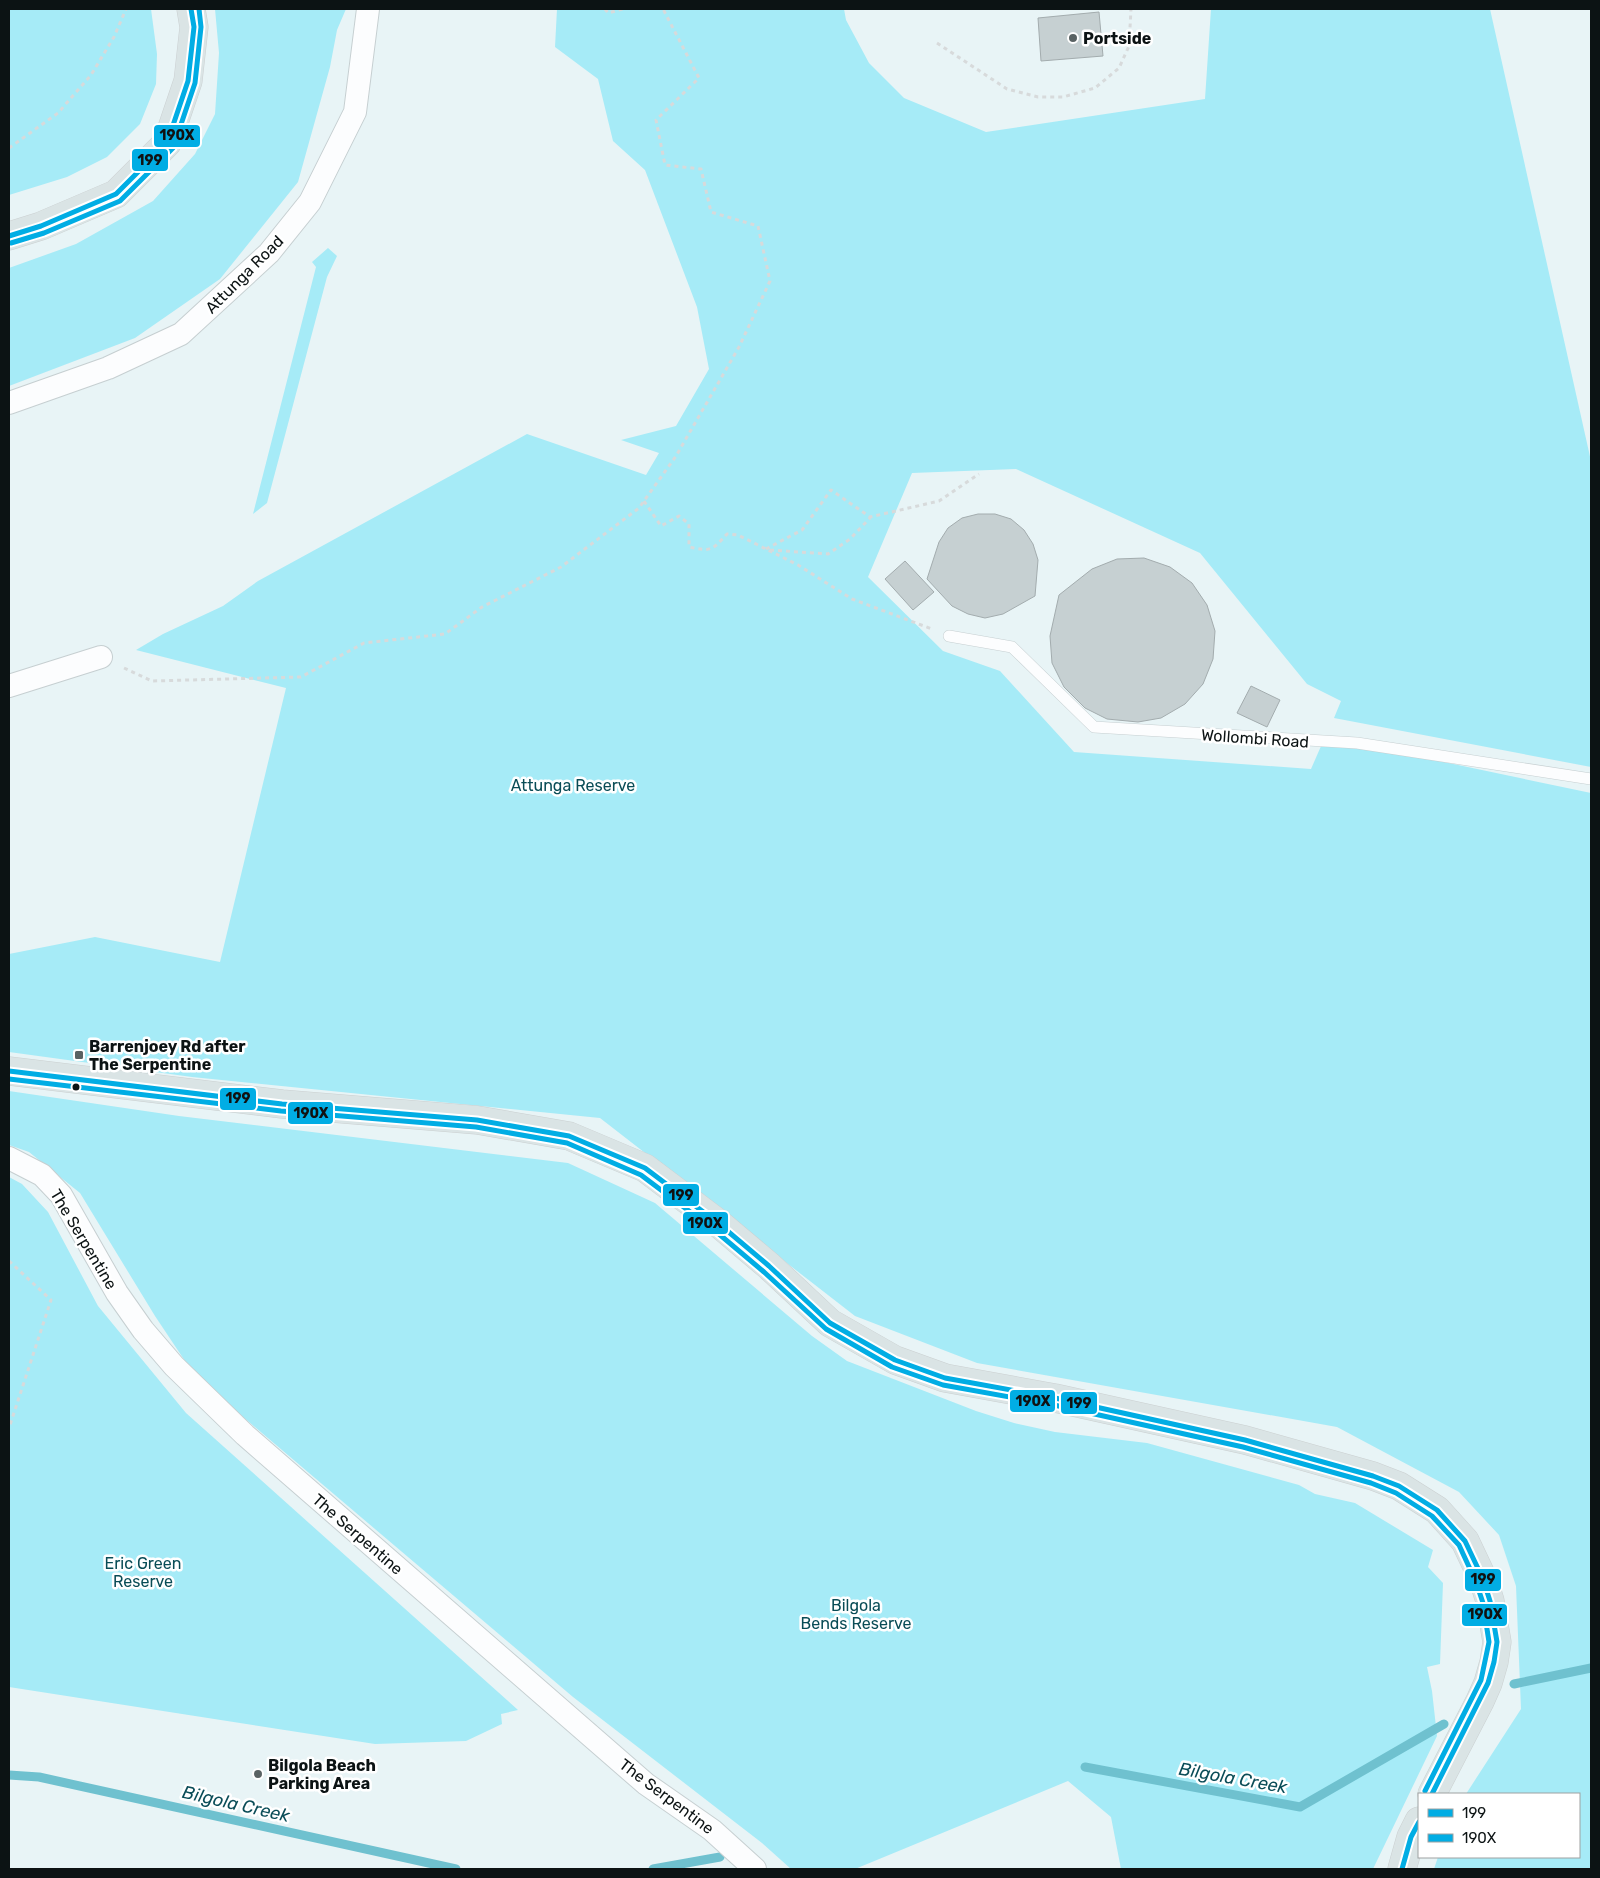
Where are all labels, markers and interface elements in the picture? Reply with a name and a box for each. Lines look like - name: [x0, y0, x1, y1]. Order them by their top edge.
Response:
- place label: Portside: [1083, 29, 1151, 48]
- marker: Portside: [1067, 32, 1079, 44]
- line badge: 190X: [153, 124, 201, 148]
- text: 190X: [160, 127, 195, 144]
- line badge: 199: [131, 148, 169, 172]
- text: 199: [138, 152, 162, 169]
- street label: Attunga Road: [201, 231, 287, 317]
- street label: Wollombi Road: [1200, 725, 1310, 752]
- park label: Attunga Reserve: [511, 776, 635, 795]
- place label: Barrenjoey Rd after The Serpentine: [89, 1037, 246, 1074]
- marker: Barrenjoey Rd after The Serpentine: [73, 1049, 85, 1061]
- unlabelled marker: [71, 1082, 81, 1092]
- line badge: 199: [219, 1087, 257, 1111]
- text: 199: [226, 1090, 250, 1107]
- line badge: 190X: [287, 1101, 334, 1125]
- text: 190X: [294, 1105, 329, 1122]
- line badge: 199: [662, 1183, 700, 1207]
- street label: The Serpentine: [46, 1186, 121, 1293]
- text: 199: [669, 1187, 693, 1204]
- line badge: 190X: [682, 1211, 729, 1235]
- text: 190X: [688, 1215, 723, 1232]
- line badge: 190X: [1009, 1389, 1056, 1413]
- line badge: 199: [1060, 1391, 1098, 1415]
- text: 190X: [1016, 1393, 1051, 1410]
- text: 199: [1067, 1395, 1091, 1412]
- street label: The Serpentine: [309, 1490, 407, 1579]
- park label: Eric Green Reserve: [105, 1554, 181, 1591]
- line badge: 199: [1464, 1568, 1502, 1592]
- text: 199: [1471, 1571, 1495, 1588]
- park label: Bilgola Bends Reserve: [800, 1596, 912, 1633]
- line badge: 190X: [1461, 1603, 1508, 1627]
- text: 190X: [1468, 1606, 1503, 1623]
- street label: The Serpentine: [616, 1755, 718, 1838]
- place label: Bilgola Beach Parking Area: [268, 1756, 376, 1793]
- water label: Bilgola Creek: [1177, 1758, 1289, 1798]
- marker: Bilgola Beach Parking Area: [252, 1768, 264, 1780]
- water label: Bilgola Creek: [180, 1781, 292, 1827]
- legend: [1418, 1793, 1580, 1858]
- text: 199: [1462, 1804, 1486, 1822]
- text: 190X: [1462, 1829, 1497, 1847]

